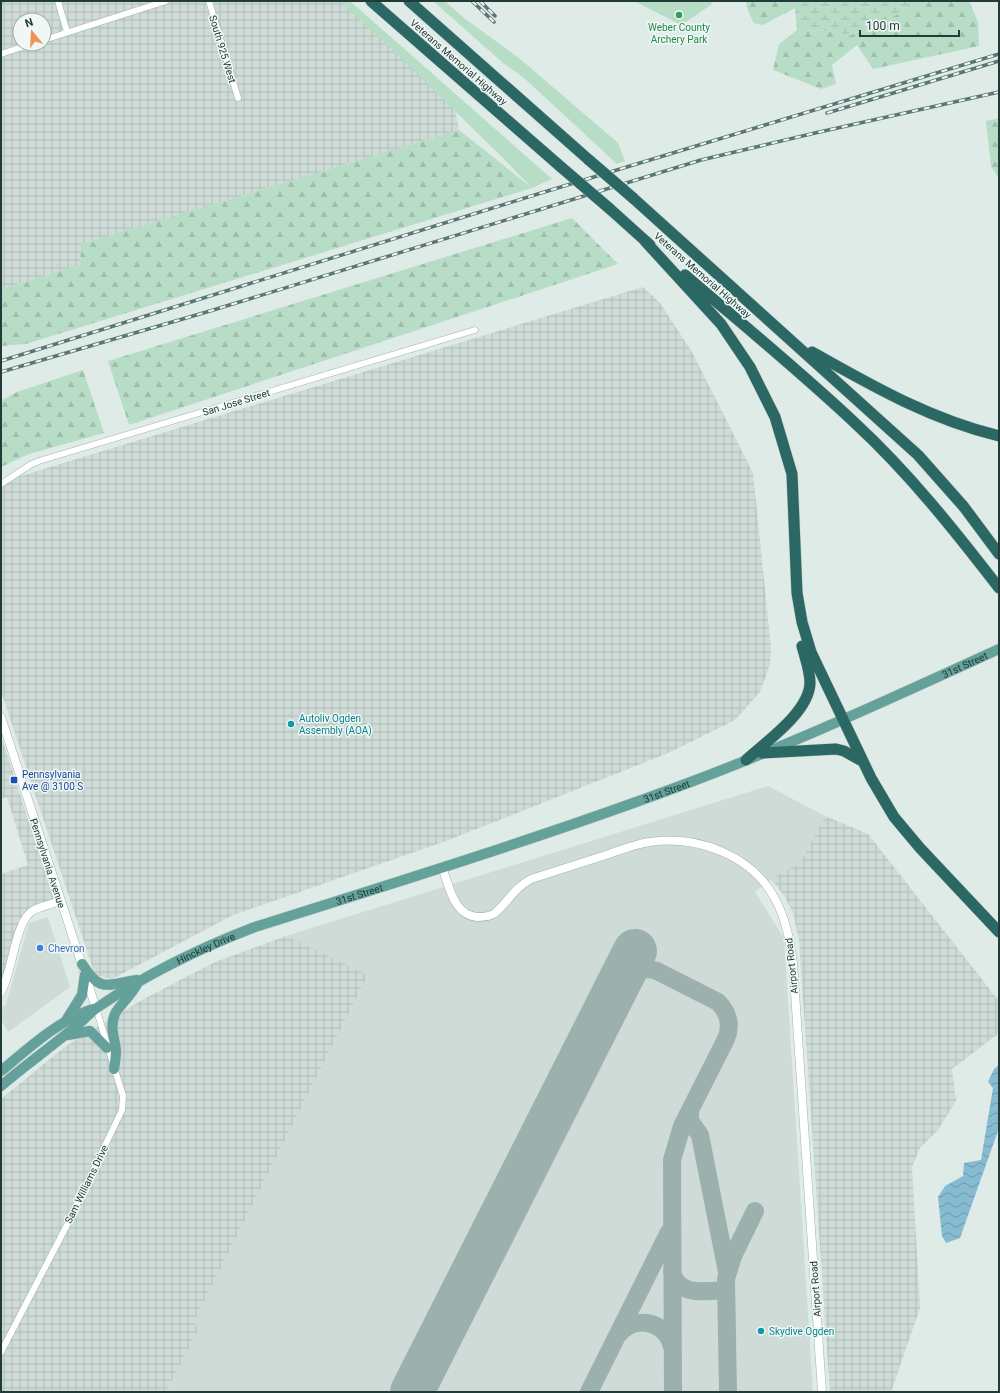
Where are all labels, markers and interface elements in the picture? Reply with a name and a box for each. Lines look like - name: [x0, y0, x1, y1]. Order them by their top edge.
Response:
- marker: Weber County Archery Park: [674, 10, 684, 20]
- north arrow: [12, 12, 52, 52]
- scale bar: [860, 12, 959, 38]
- street label: South 925 West: [207, 14, 238, 84]
- text: N: [23, 16, 35, 30]
- street label: Veterans Memorial Highway: [408, 17, 510, 108]
- text: 100 m: [866, 19, 900, 33]
- place label: Weber County Archery Park: [648, 22, 710, 45]
- street label: Veterans Memorial Highway: [652, 230, 754, 321]
- street label: San Jose Street: [201, 387, 271, 418]
- street label: 31st Street: [941, 650, 989, 680]
- place label: Autoliv Ogden Assembly (AOA): [299, 713, 372, 737]
- marker: Autoliv Ogden Assembly (AOA): [286, 719, 296, 729]
- place label: Pennsylvania Ave @ 3100 S: [22, 769, 83, 792]
- marker: Pennsylvania Ave @ 3100 S: [9, 775, 19, 785]
- street label: 31st Street: [642, 778, 691, 805]
- street label: Pennsylvania Avenue: [28, 817, 67, 909]
- street label: 31st Street: [334, 882, 384, 907]
- street label: Hinckley Drive: [175, 931, 237, 966]
- street label: Airport Road: [783, 938, 800, 994]
- marker: Chevron: [35, 943, 45, 953]
- place label: Chevron: [48, 943, 85, 954]
- street label: Sam Williams Drive: [63, 1143, 110, 1225]
- street label: Airport Road: [808, 1261, 823, 1317]
- marker: Skydive Ogden: [756, 1326, 766, 1336]
- place label: Skydive Ogden: [769, 1326, 834, 1337]

